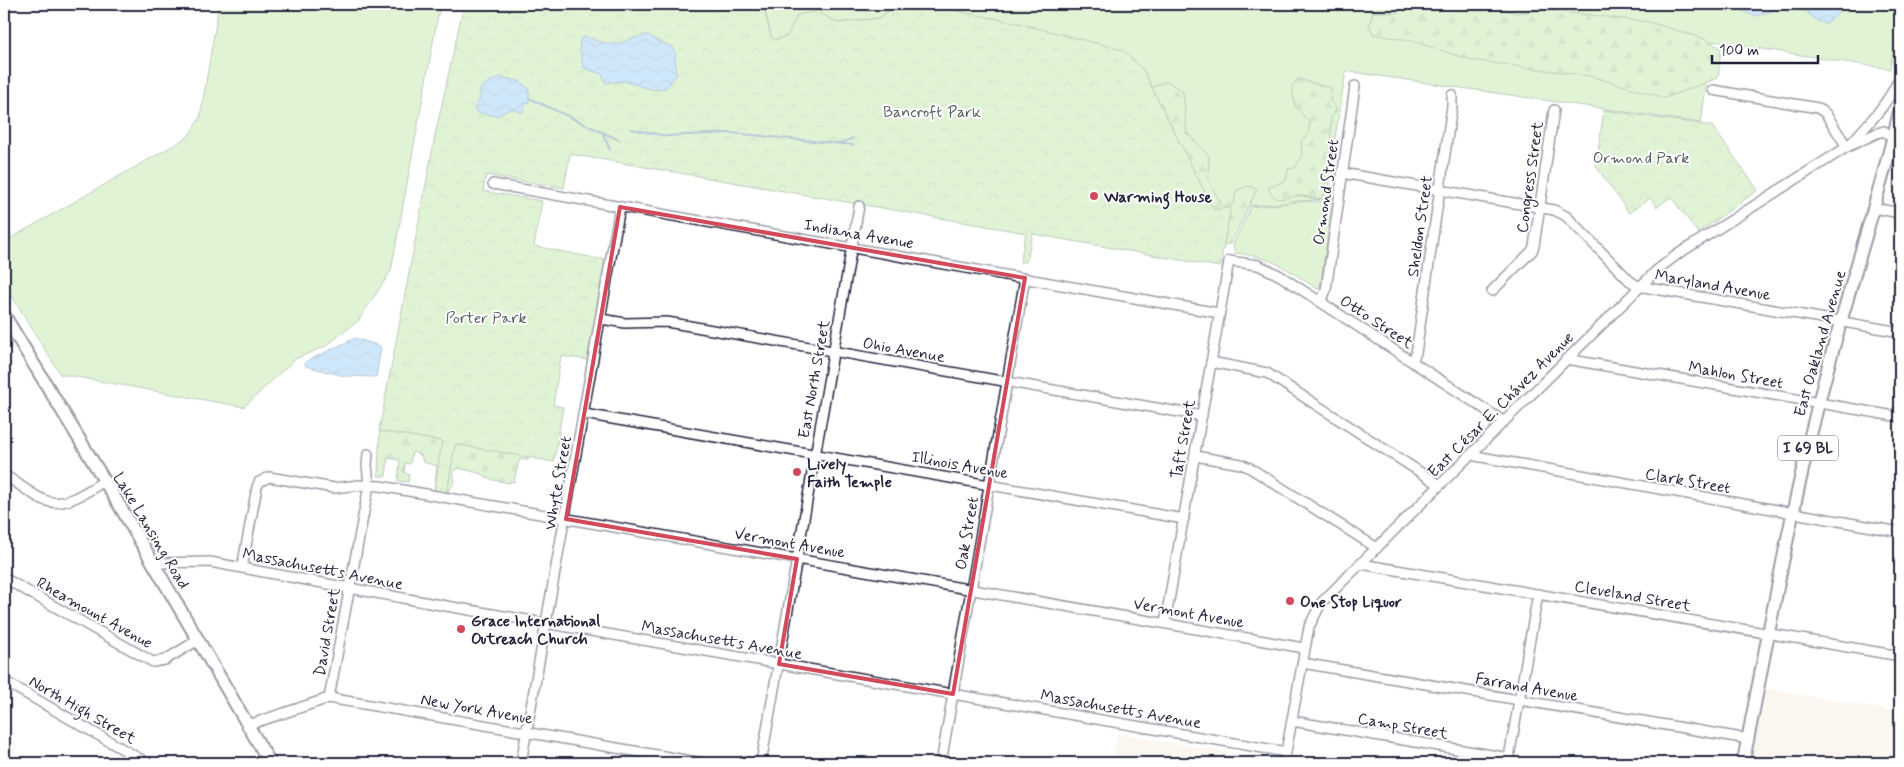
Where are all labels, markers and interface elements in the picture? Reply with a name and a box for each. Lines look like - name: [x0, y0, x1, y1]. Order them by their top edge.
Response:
- scale bar: [1712, 32, 1818, 64]
- text: 100 m: [1719, 41, 1759, 61]
- park label: Bancroft Park: [883, 102, 981, 123]
- street label: Congress Street: [1512, 119, 1550, 235]
- street label: Ormond Street: [1309, 138, 1344, 246]
- park label: Ormond Park: [1593, 148, 1689, 169]
- street label: Sheldon Street: [1403, 174, 1438, 278]
- place label: Warming House: [1103, 187, 1212, 210]
- marker: Warming House: [1088, 190, 1100, 202]
- street label: Indiana Avenue: [802, 214, 915, 254]
- street label: Maryland Avenue: [1653, 265, 1773, 306]
- street label: East Oakland Avenue: [1789, 268, 1851, 419]
- street label: Otto Street: [1335, 291, 1417, 354]
- park label: Porter Park: [445, 308, 527, 329]
- street label: East North Street: [794, 318, 835, 440]
- street label: East César E. Chávez Avenue: [1424, 328, 1579, 483]
- street label: Ohio Avenue: [861, 333, 947, 368]
- street label: Mahlon Street: [1687, 357, 1785, 394]
- street label: Taft Street: [1166, 397, 1201, 480]
- street label: Whyte Street: [540, 435, 577, 532]
- road number: I 69 BL: [1778, 436, 1838, 460]
- street label: Illinois Avenue: [910, 447, 1010, 484]
- place label: Lively Faith Temple: [807, 454, 892, 493]
- street label: Clark Street: [1643, 464, 1732, 499]
- marker: Lively Faith Temple: [791, 466, 803, 478]
- street label: Lake Lansing Road: [108, 469, 194, 593]
- street label: Oak Street: [951, 495, 984, 572]
- street label: Vermont Avenue: [733, 523, 847, 564]
- street label: Massachusetts Avenue: [241, 544, 405, 595]
- street label: Rheamount Avenue: [32, 573, 156, 654]
- street label: Cleveland Street: [1573, 576, 1693, 617]
- street label: David Street: [309, 586, 346, 678]
- place label: One Stop Liquor: [1300, 592, 1402, 613]
- street label: Vermont Avenue: [1132, 593, 1246, 634]
- marker: One Stop Liquor: [1284, 595, 1296, 607]
- place label: Grace International Outreach Church: [471, 611, 600, 650]
- street label: Massachusetts Avenue: [640, 616, 804, 665]
- marker: Grace International Outreach Church: [455, 623, 467, 635]
- street label: Farrand Avenue: [1474, 668, 1580, 707]
- street label: North High Street: [24, 671, 140, 751]
- street label: Massachusetts Avenue: [1039, 685, 1203, 734]
- street label: New York Avenue: [419, 689, 535, 730]
- street label: Camp Street: [1356, 708, 1450, 745]

